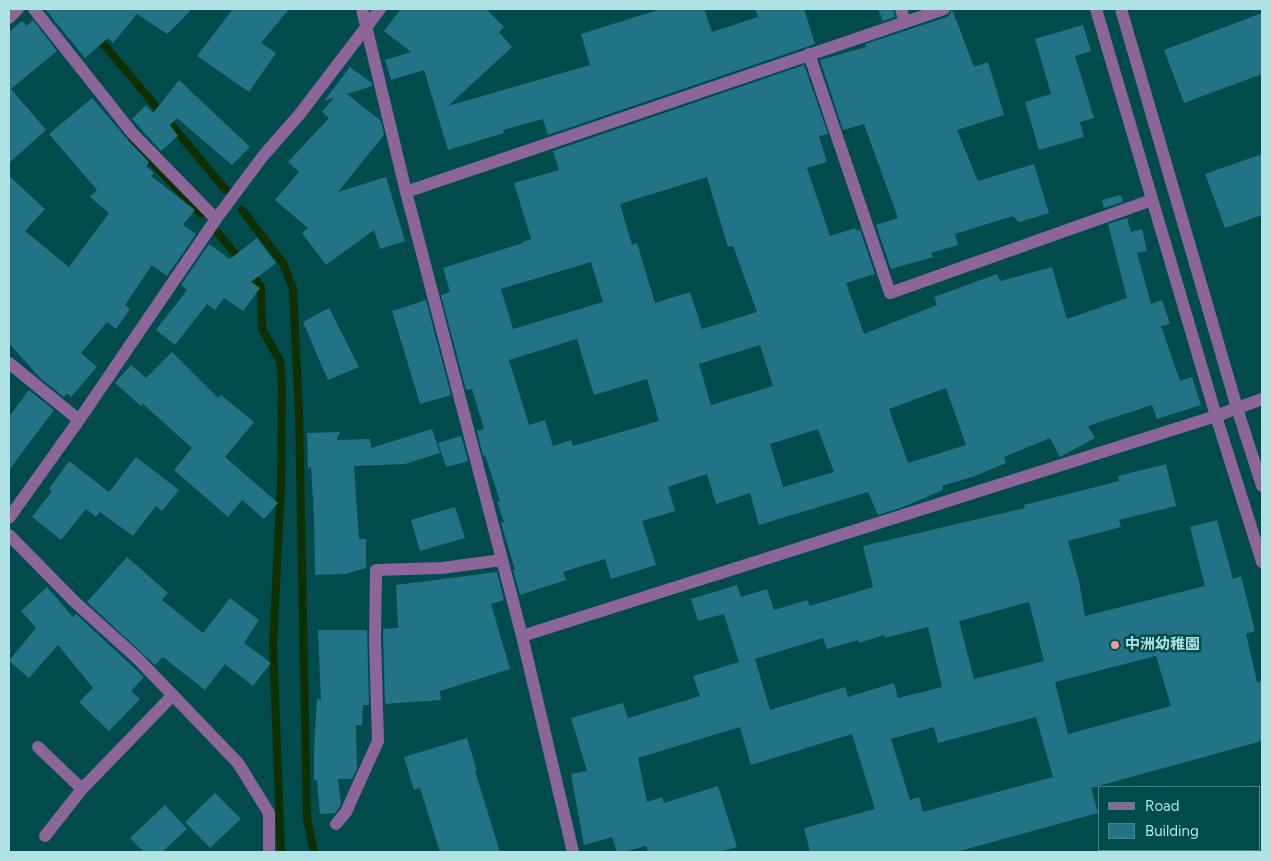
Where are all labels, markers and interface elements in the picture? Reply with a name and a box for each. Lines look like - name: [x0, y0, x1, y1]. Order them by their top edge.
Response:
- place label: 中洲幼稚園: [1125, 636, 1200, 654]
- marker: 中洲幼稚園: [1109, 639, 1121, 651]
- legend: [1098, 786, 1261, 851]
- text: Road: [1145, 797, 1180, 815]
- text: Building: [1145, 822, 1199, 840]

